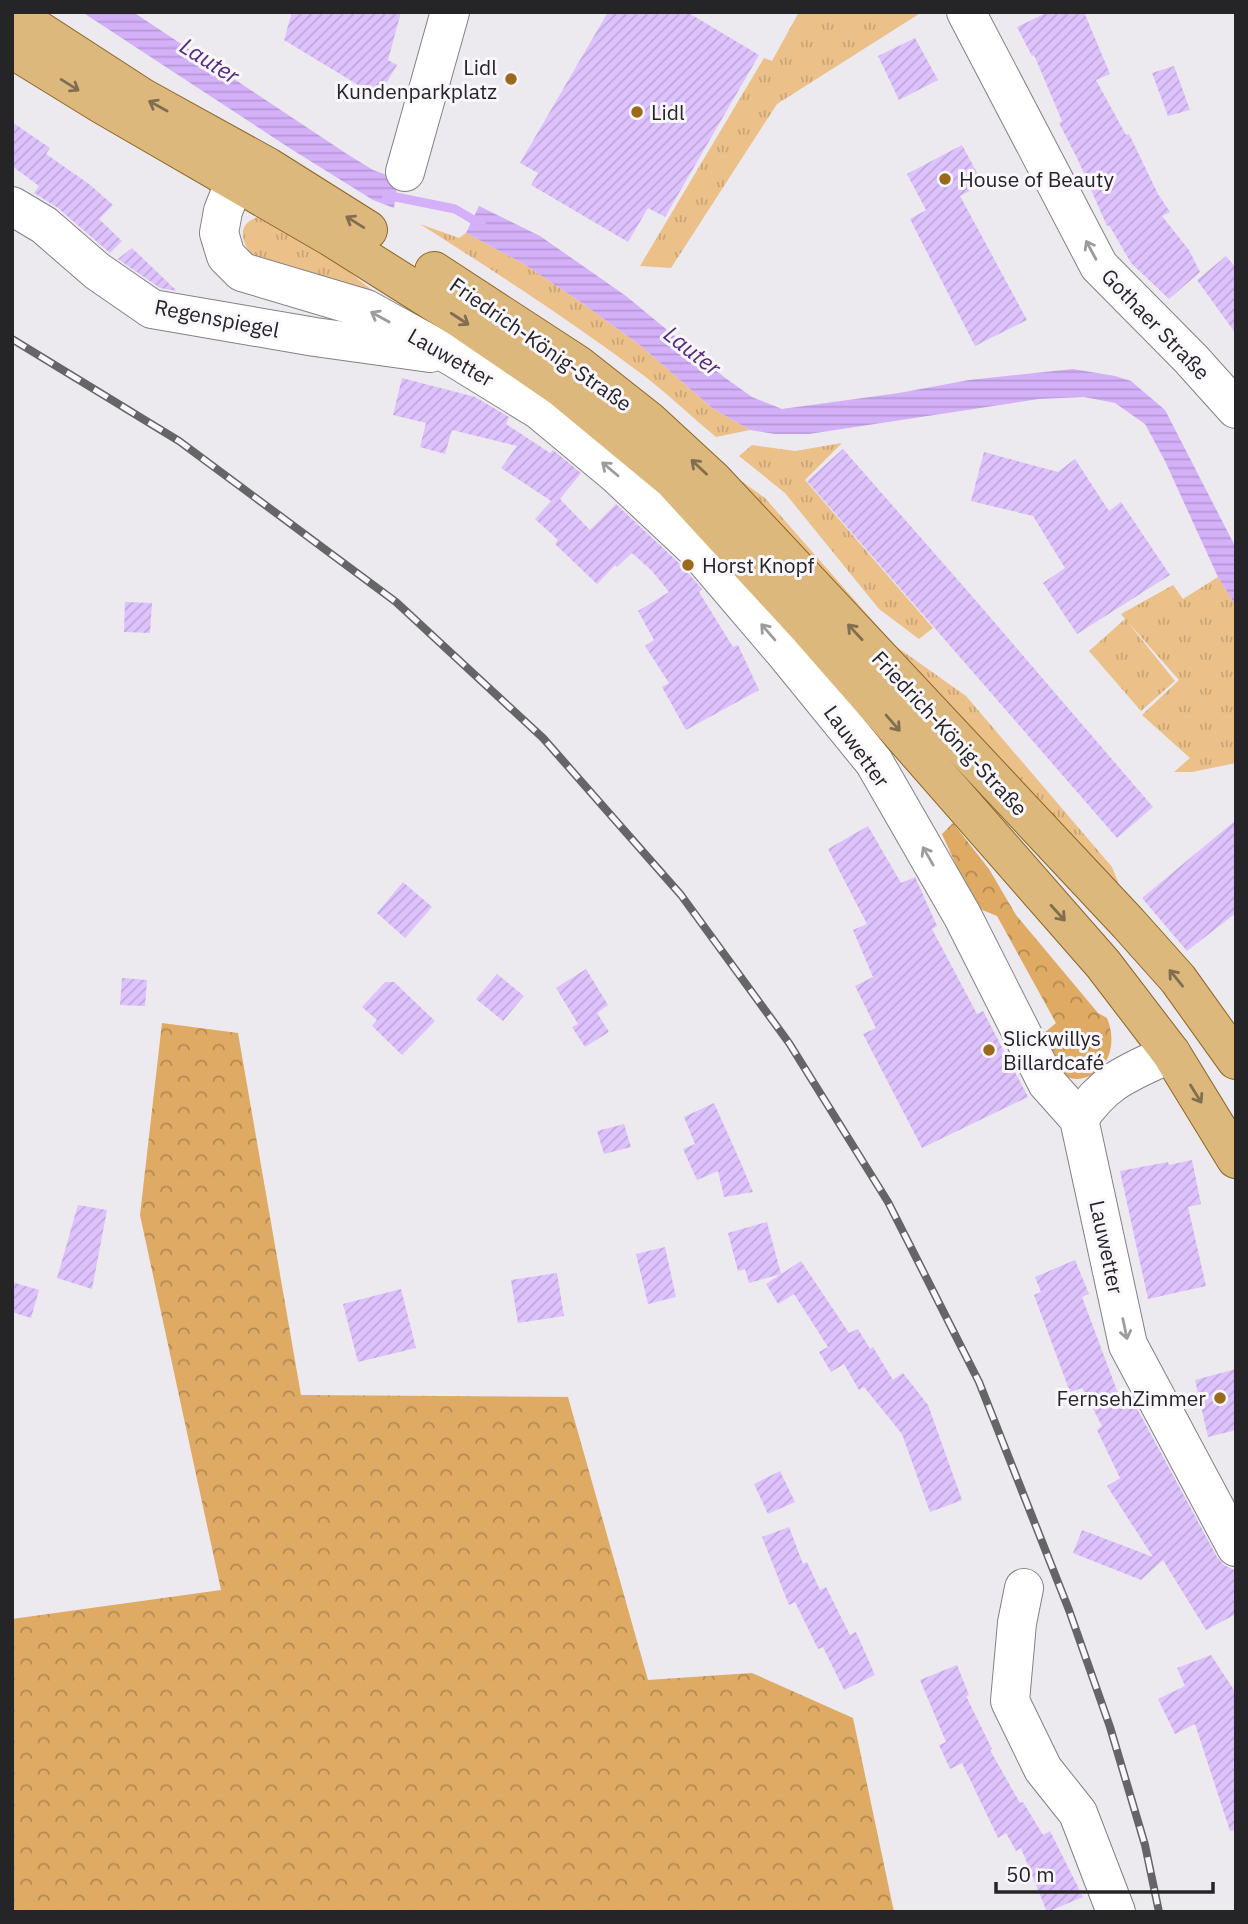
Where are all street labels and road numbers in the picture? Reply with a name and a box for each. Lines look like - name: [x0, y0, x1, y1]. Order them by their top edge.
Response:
- street label: Gothaer Straße: [1096, 262, 1216, 386]
- street label: Friedrich-König-Straße: [445, 271, 637, 417]
- street label: Regenspiegel: [152, 292, 282, 344]
- street label: Lauwetter: [403, 321, 499, 393]
- street label: Friedrich-König-Straße: [866, 644, 1034, 822]
- street label: Lauwetter: [818, 699, 896, 793]
- street label: Lauwetter: [1083, 1198, 1131, 1297]

